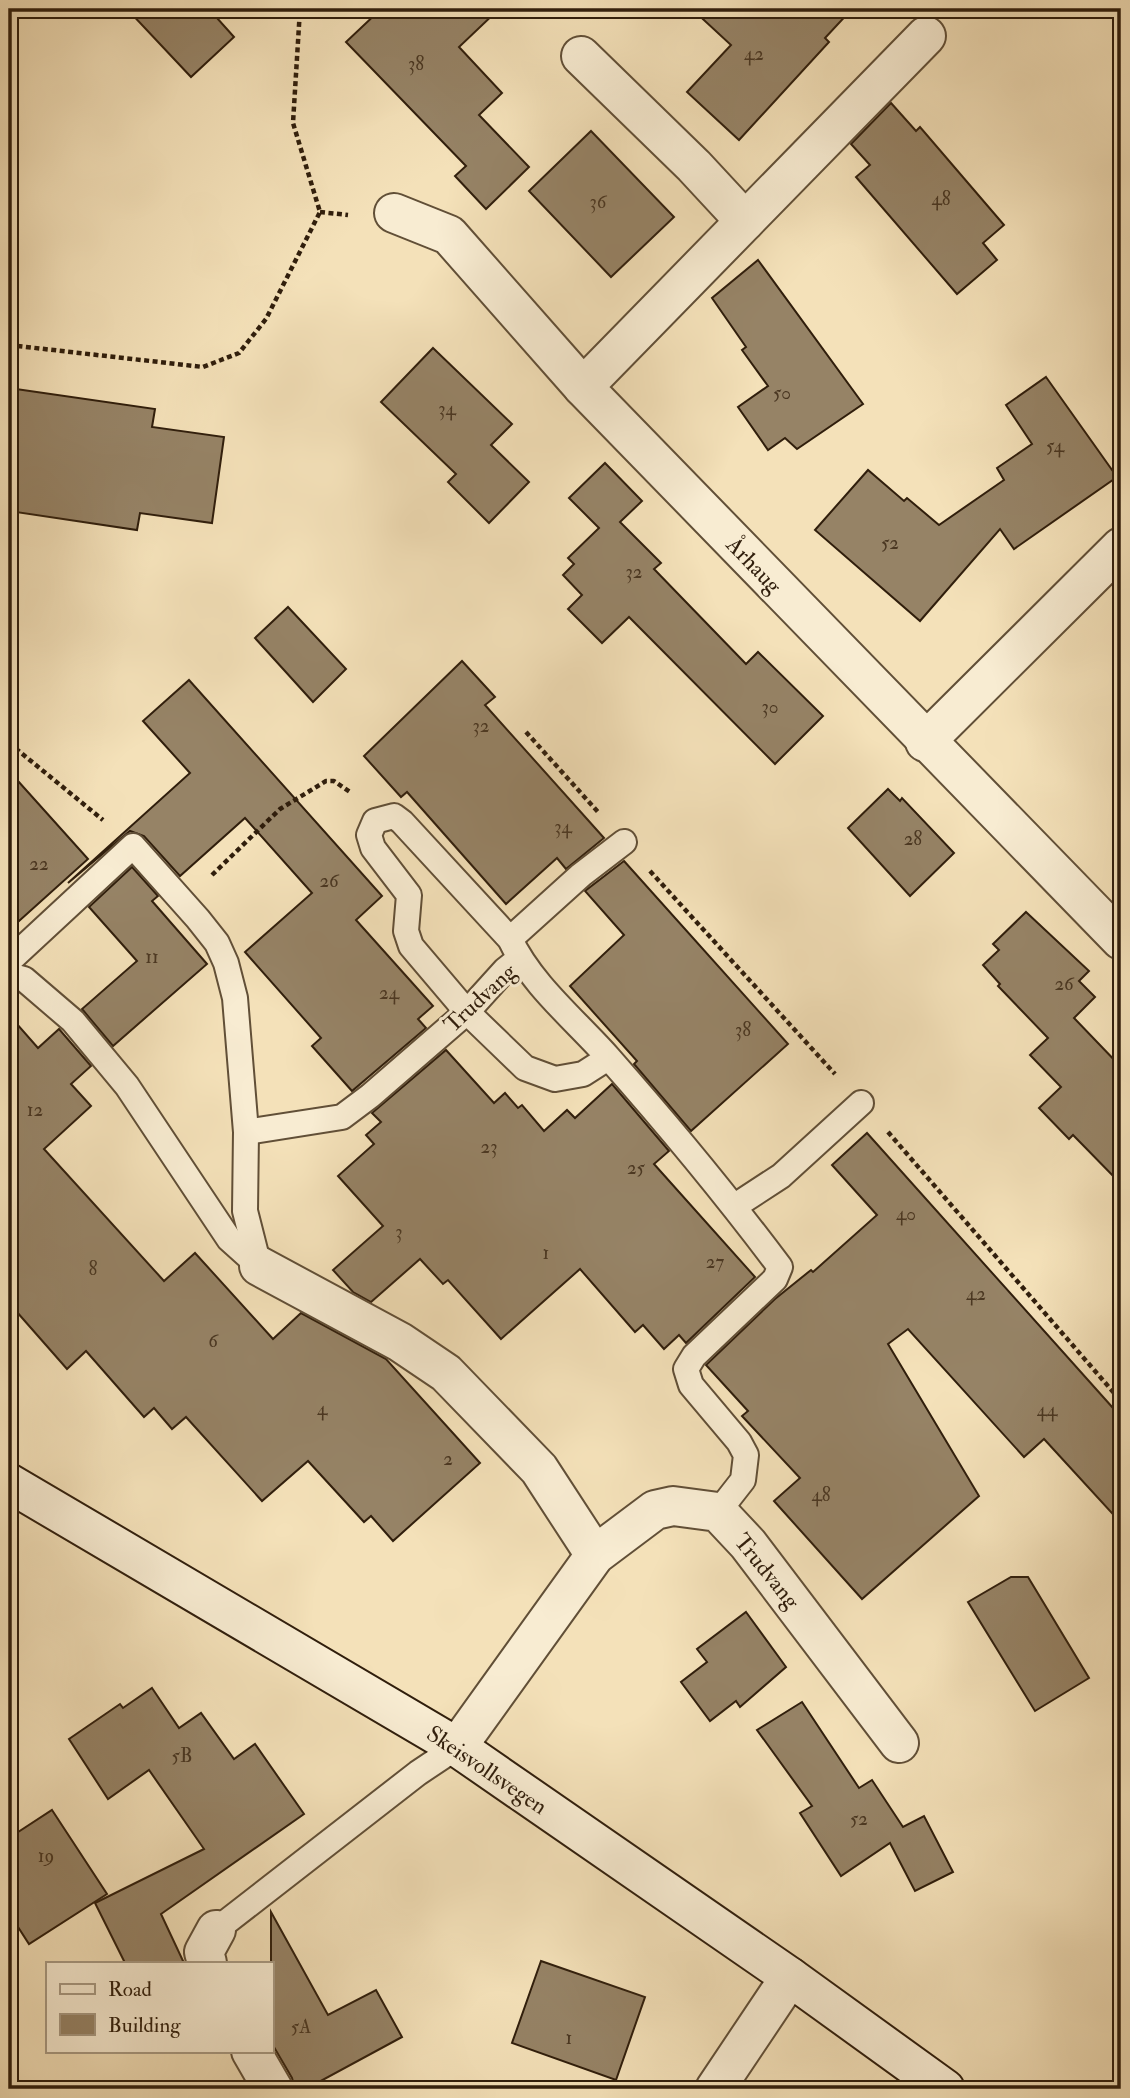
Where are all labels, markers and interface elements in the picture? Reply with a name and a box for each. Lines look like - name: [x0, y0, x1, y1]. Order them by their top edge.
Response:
- house number: 42: [744, 42, 764, 66]
- house number: 38: [408, 52, 424, 76]
- house number: 48: [931, 187, 951, 211]
- house number: 36: [590, 190, 608, 214]
- house number: 50: [773, 381, 791, 405]
- house number: 34: [438, 397, 456, 421]
- house number: 54: [1046, 434, 1065, 458]
- street label: Århaug: [719, 530, 788, 600]
- house number: 52: [881, 531, 899, 555]
- house number: 32: [626, 560, 642, 584]
- house number: 30: [761, 695, 779, 719]
- house number: 32: [473, 714, 489, 738]
- house number: 34: [554, 815, 572, 839]
- house number: 28: [904, 827, 922, 851]
- house number: 22: [29, 852, 49, 876]
- house number: 26: [319, 869, 340, 893]
- house number: 11: [145, 945, 159, 969]
- street label: Trudvang: [438, 957, 523, 1039]
- house number: 26: [1054, 972, 1075, 996]
- house number: 24: [379, 981, 400, 1005]
- house number: 38: [735, 1018, 751, 1042]
- house number: 12: [27, 1098, 43, 1122]
- house number: 23: [481, 1135, 497, 1159]
- house number: 25: [627, 1156, 646, 1180]
- house number: 40: [896, 1202, 916, 1226]
- house number: 3: [395, 1220, 403, 1244]
- house number: 1: [543, 1241, 549, 1265]
- house number: 27: [706, 1250, 724, 1274]
- house number: 8: [89, 1257, 98, 1281]
- house number: 42: [966, 1282, 986, 1306]
- house number: 6: [208, 1329, 219, 1353]
- house number: 4: [317, 1397, 328, 1421]
- house number: 44: [1037, 1398, 1058, 1422]
- house number: 2: [443, 1447, 453, 1471]
- house number: 48: [811, 1483, 831, 1507]
- street label: Trudvang: [728, 1527, 807, 1615]
- street label: Skeisvollsvegen: [421, 1719, 553, 1821]
- house number: 5B: [172, 1744, 192, 1768]
- house number: 52: [850, 1807, 868, 1831]
- house number: 19: [38, 1844, 54, 1868]
- legend: [46, 1962, 273, 2052]
- text: Road: [108, 1976, 153, 2003]
- text: Building: [108, 2012, 181, 2039]
- house number: 5A: [291, 2015, 311, 2039]
- house number: 1: [566, 2026, 572, 2050]

